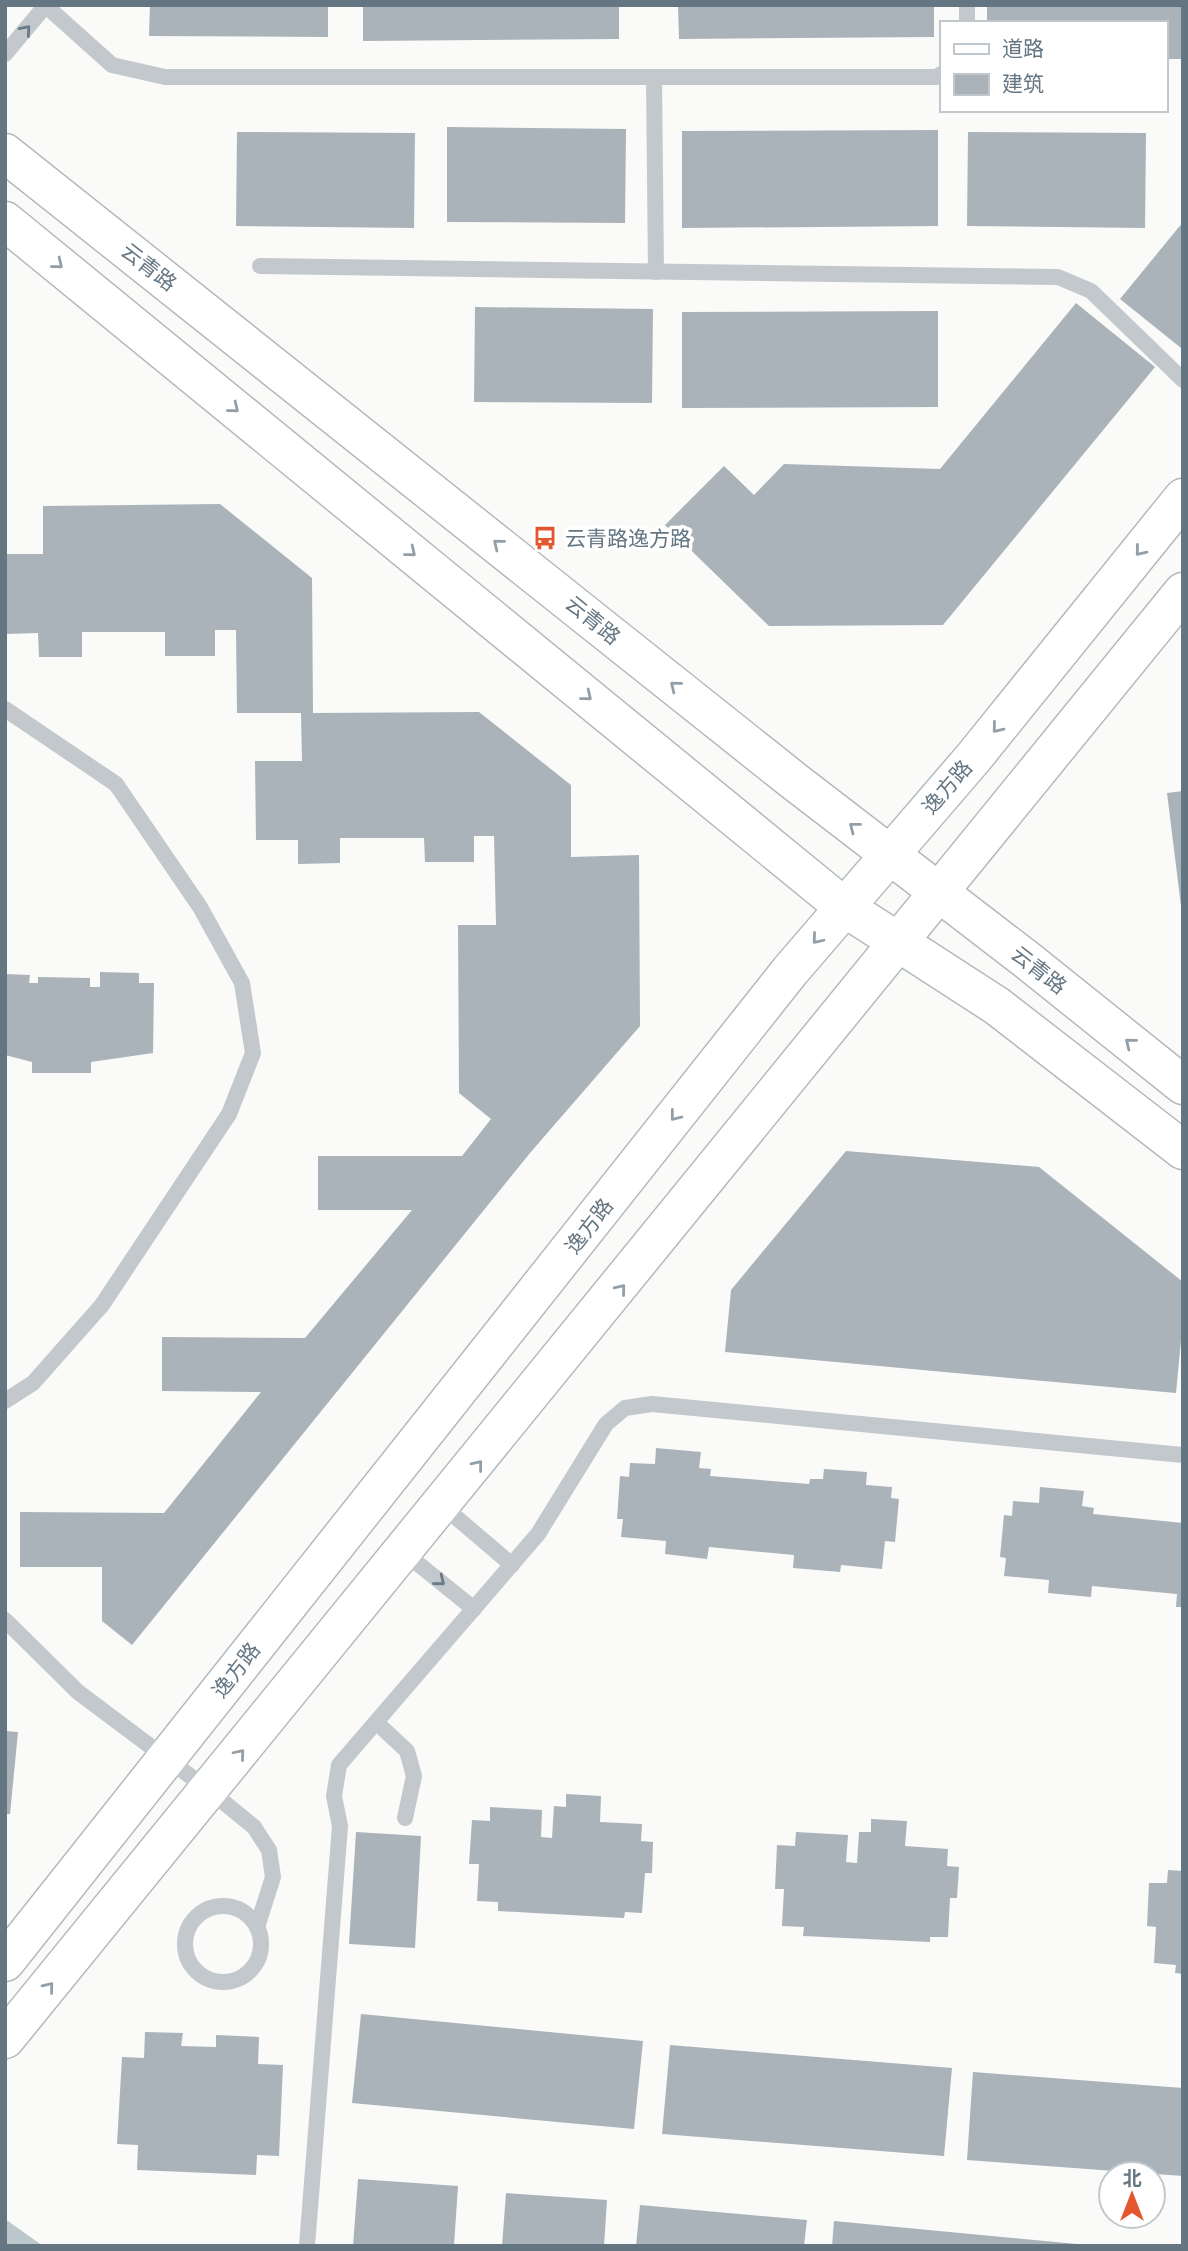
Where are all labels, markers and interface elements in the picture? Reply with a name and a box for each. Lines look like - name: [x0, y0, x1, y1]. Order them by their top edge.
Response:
- legend: [940, 21, 1167, 112]
- one-way arrow: [18, 25, 30, 38]
- text: 道路: [1002, 34, 1044, 63]
- text: 建筑: [1002, 69, 1044, 98]
- street label: 云青路: [115, 236, 183, 298]
- one-way arrow: [50, 256, 63, 268]
- one-way arrow: [227, 399, 239, 412]
- bus stop icon: 云青路逸方路: [531, 524, 559, 552]
- place label: 云青路逸方路: [565, 524, 691, 553]
- one-way arrow: [493, 540, 506, 552]
- one-way arrow: [403, 543, 415, 556]
- one-way arrow: [1136, 543, 1148, 556]
- street label: 云青路: [559, 589, 627, 651]
- one-way arrow: [671, 682, 684, 694]
- one-way arrow: [579, 687, 591, 700]
- one-way arrow: [992, 721, 1005, 733]
- street label: 逸方路: [915, 754, 979, 820]
- one-way arrow: [849, 823, 861, 835]
- one-way arrow: [813, 931, 826, 943]
- street label: 云青路: [1005, 939, 1073, 1001]
- one-way arrow: [1125, 1038, 1137, 1051]
- one-way arrow: [671, 1109, 684, 1121]
- street label: 逸方路: [558, 1192, 620, 1260]
- one-way arrow: [613, 1284, 626, 1296]
- one-way arrow: [470, 1461, 482, 1474]
- one-way arrow: [432, 1573, 445, 1586]
- street label: 逸方路: [205, 1636, 267, 1704]
- one-way arrow: [232, 1750, 244, 1763]
- one-way arrow: [40, 1982, 53, 1994]
- north arrow: [1097, 2160, 1167, 2230]
- text: 北: [1122, 2165, 1142, 2191]

